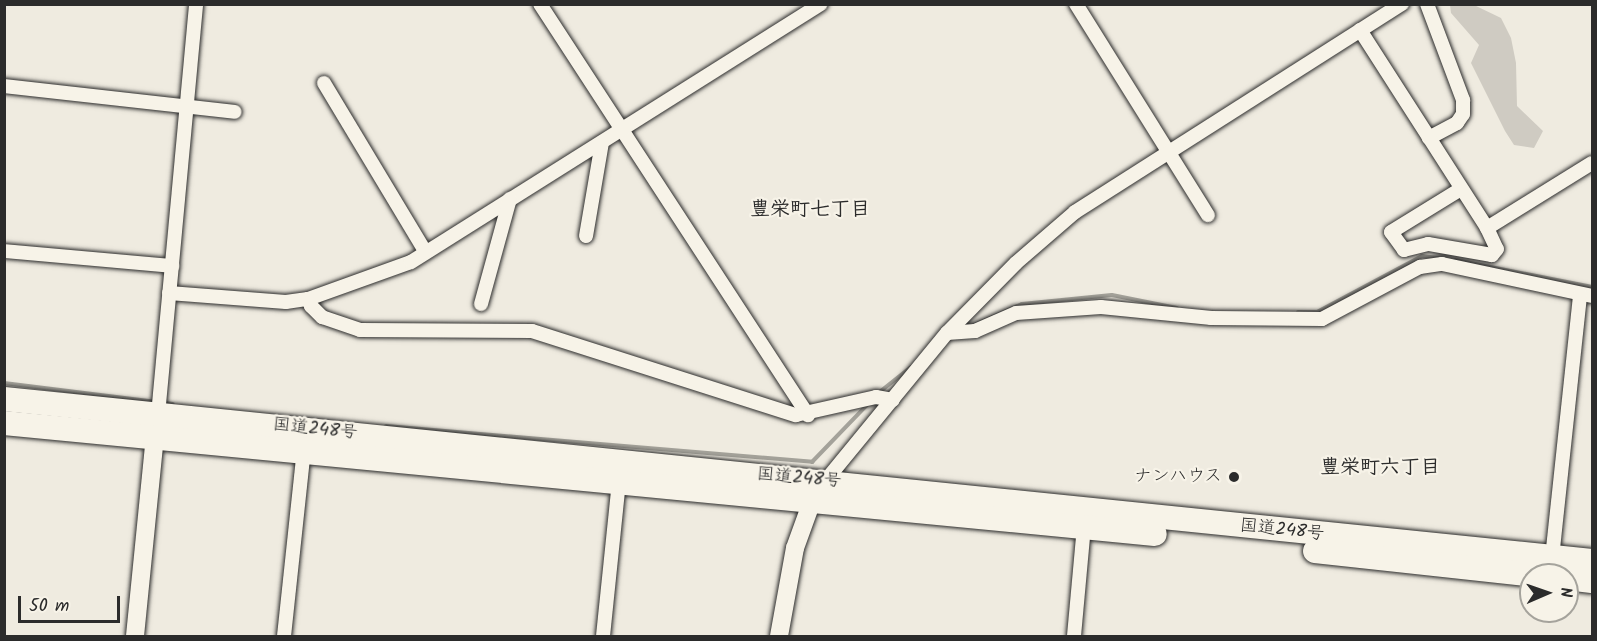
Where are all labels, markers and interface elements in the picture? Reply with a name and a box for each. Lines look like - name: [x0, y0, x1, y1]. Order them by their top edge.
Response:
- district label: 豊栄町七丁目: [750, 198, 870, 222]
- street label: 国道248号: [271, 415, 359, 445]
- district label: 豊栄町六丁目: [1320, 456, 1440, 480]
- street label: 国道248号: [756, 465, 842, 493]
- place label: ナンハウス: [1132, 466, 1222, 488]
- marker: ナンハウス: [1227, 470, 1241, 484]
- street label: 国道248号: [1238, 516, 1326, 546]
- north arrow: [1519, 563, 1579, 623]
- scale bar: [21, 584, 123, 622]
- text: N: [1553, 587, 1578, 598]
- text: 50 m: [29, 592, 69, 621]

